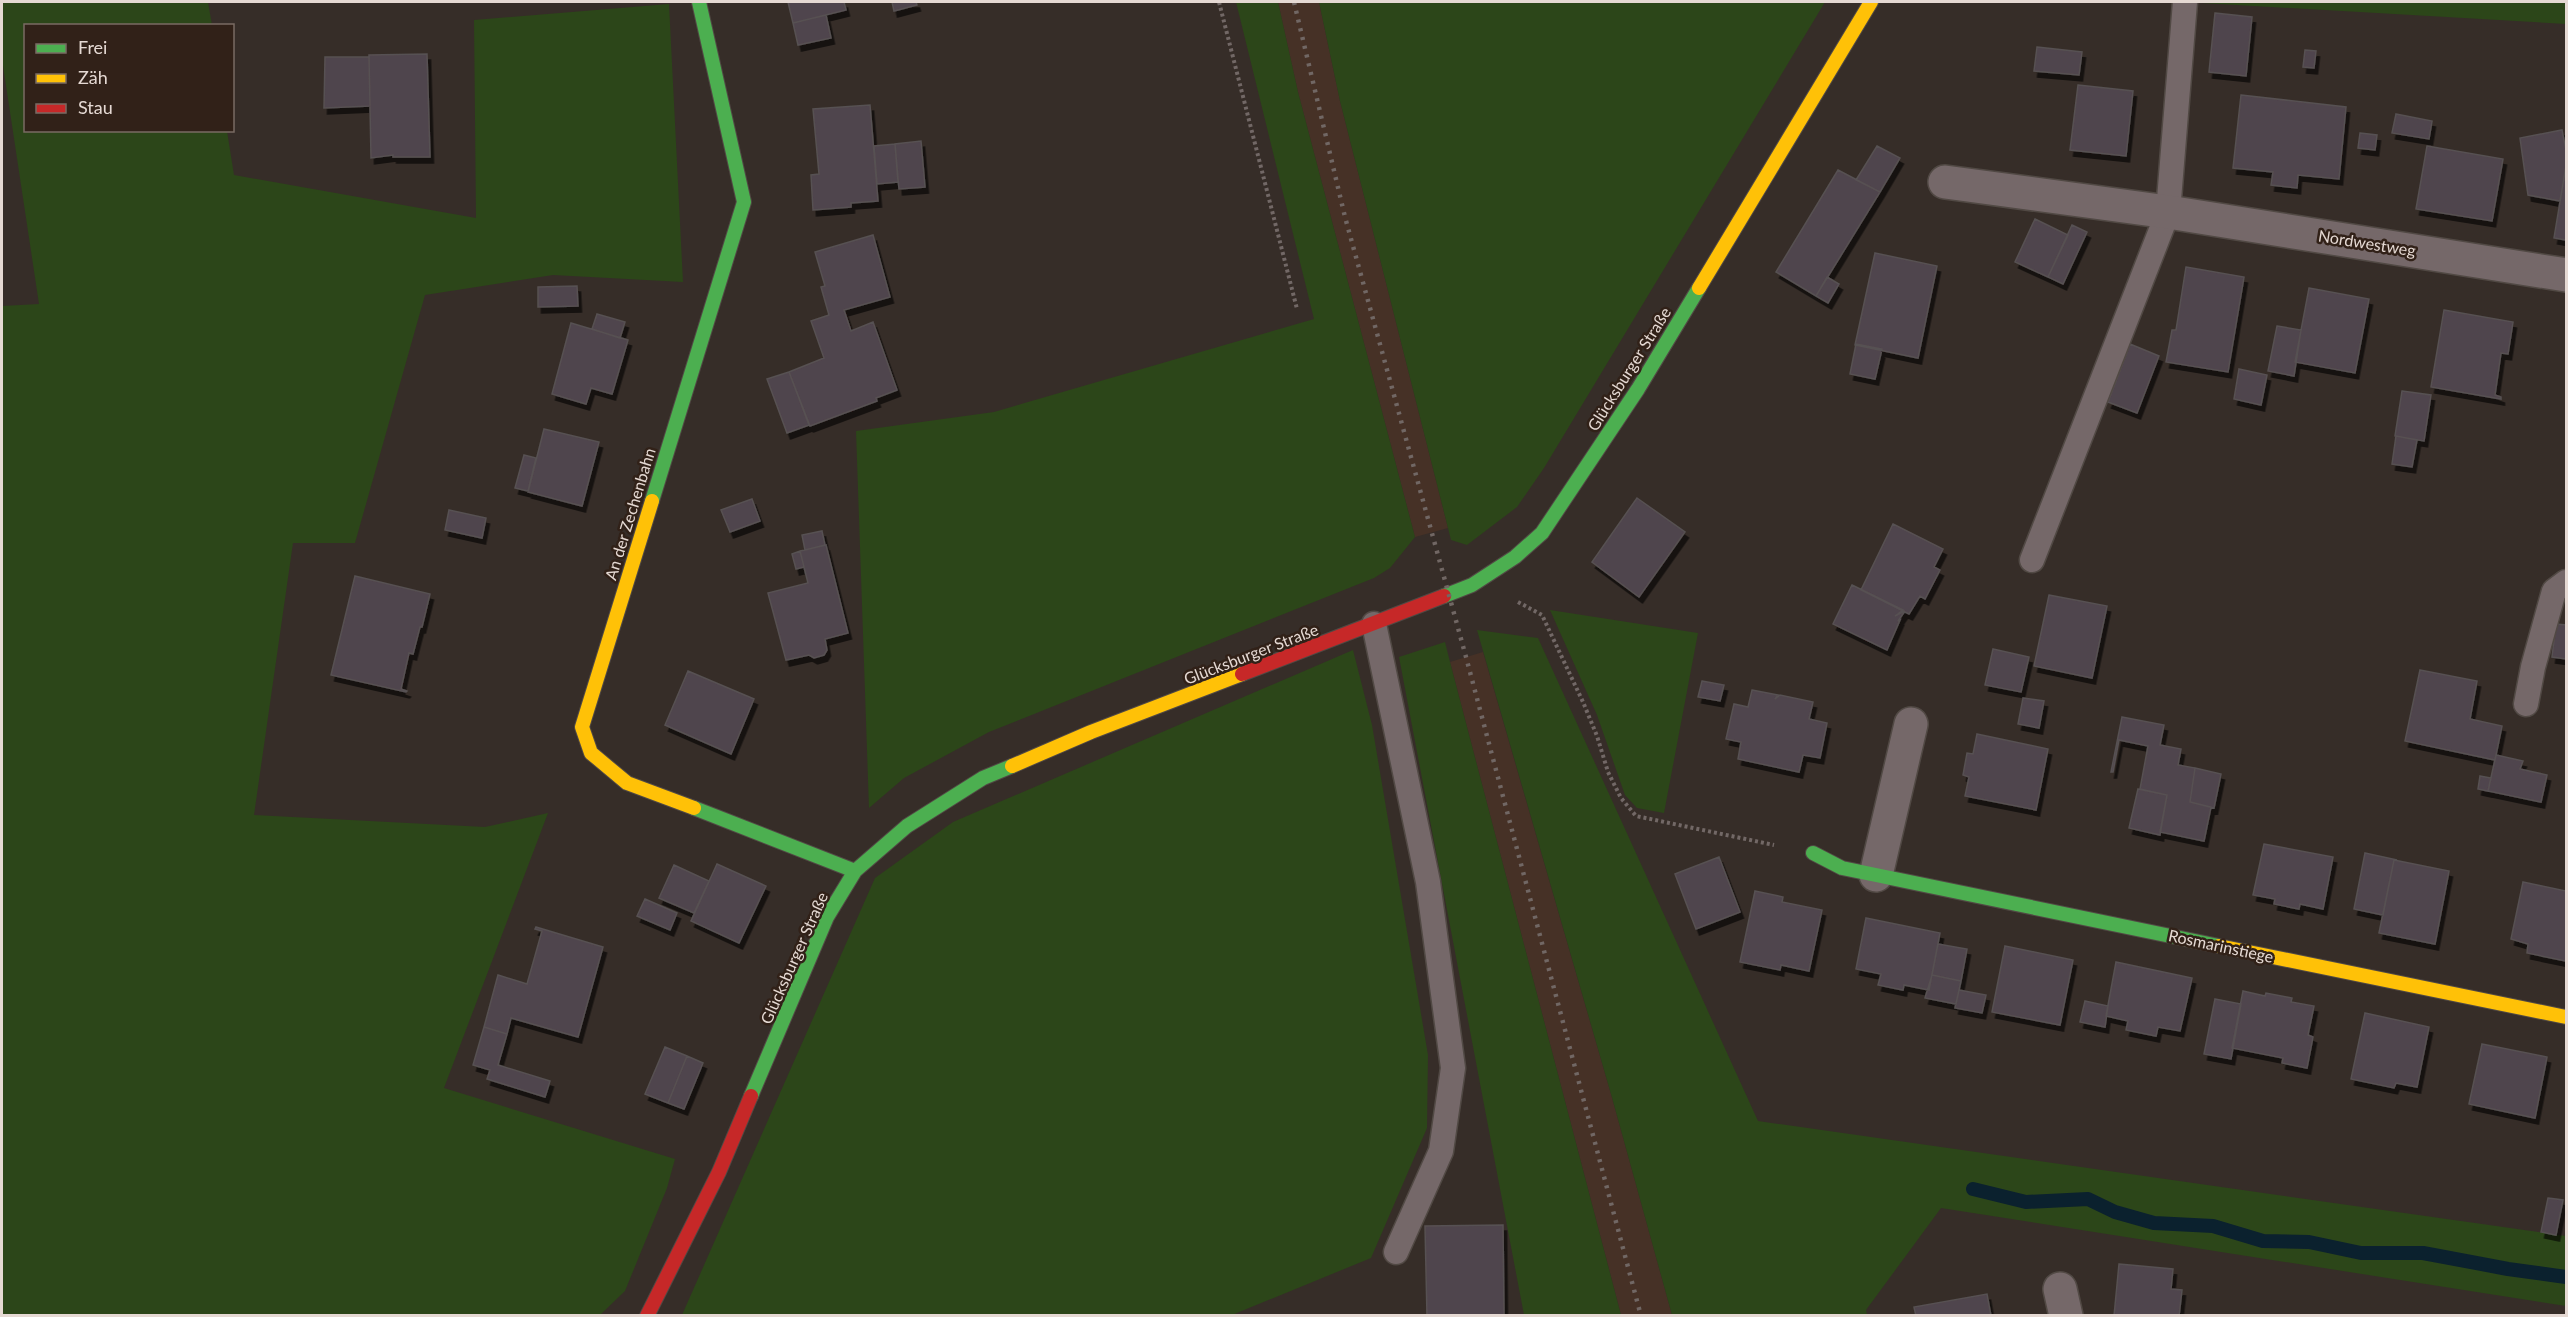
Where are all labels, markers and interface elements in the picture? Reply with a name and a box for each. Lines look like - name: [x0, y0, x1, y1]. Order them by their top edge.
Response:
- legend: [24, 24, 234, 132]
- text: Frei: [78, 36, 107, 58]
- text: Zäh: [78, 66, 108, 88]
- text: Stau: [78, 96, 113, 118]
- street label: Nordwestweg: [2317, 225, 2417, 260]
- street label: Glücksburger Straße: [1583, 303, 1674, 434]
- street label: An der Zechenbahn: [600, 445, 659, 582]
- street label: Glücksburger Straße: [1181, 619, 1321, 688]
- street label: Glücksburger Straße: [756, 889, 831, 1027]
- street label: Rosmarinstiege: [2167, 925, 2275, 966]

